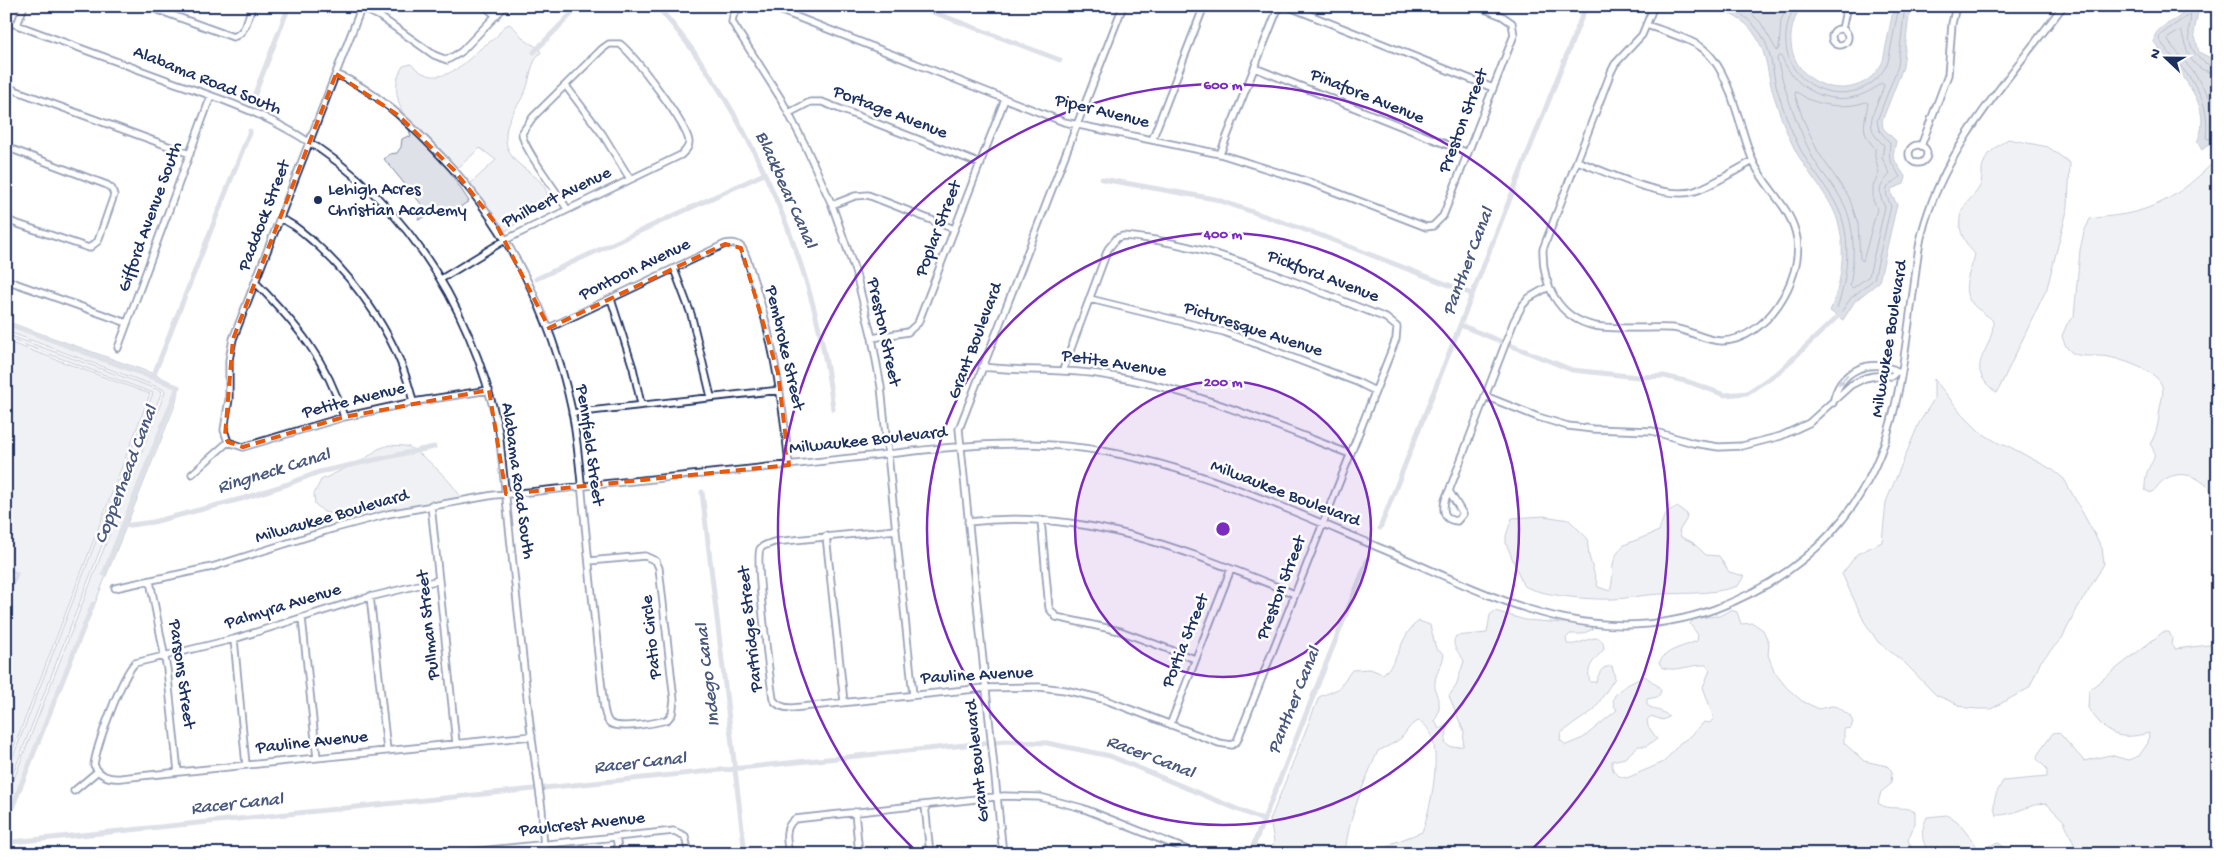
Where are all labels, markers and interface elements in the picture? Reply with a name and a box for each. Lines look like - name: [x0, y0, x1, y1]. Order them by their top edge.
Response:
- north arrow: [2142, 32, 2192, 82]
- street label: Alabama Road South: [130, 42, 284, 120]
- text: N: [2147, 47, 2166, 61]
- street label: Pinafore Avenue: [1306, 64, 1428, 130]
- street label: Preston Street: [1434, 64, 1494, 177]
- text: 600 m: [1204, 77, 1243, 95]
- street label: Portage Avenue: [829, 81, 951, 145]
- street label: Piper Avenue: [1052, 90, 1152, 134]
- water label: Blackbear Canal: [749, 128, 822, 254]
- street label: Gifford Avenue South: [114, 139, 188, 295]
- street label: Paddock Street: [234, 156, 296, 275]
- street label: Philbert Avenue: [498, 162, 615, 234]
- street label: Poplar Street: [911, 177, 967, 281]
- place label: Lehigh Acres Christian Academy: [328, 180, 467, 222]
- marker: Lehigh Acres Christian Academy: [312, 194, 324, 206]
- water label: Panther Canal: [1438, 203, 1501, 319]
- text: 400 m: [1203, 226, 1243, 244]
- street label: Pontoon Avenue: [575, 234, 695, 306]
- street label: Pickford Avenue: [1263, 246, 1383, 308]
- street label: Milwaukee Boulevard: [1867, 258, 1913, 419]
- street label: Preston Street: [861, 275, 905, 389]
- street label: Grant Boulevard: [944, 278, 1008, 402]
- street label: Pembroke Street: [759, 283, 809, 414]
- street label: Picturesque Avenue: [1180, 297, 1326, 363]
- street label: Petite Avenue: [1059, 345, 1168, 383]
- text: 200 m: [1204, 374, 1243, 392]
- one-way arrow: [1837, 374, 1848, 387]
- street label: Petite Avenue: [299, 378, 408, 424]
- street label: Pennfield Street: [570, 382, 608, 508]
- water label: Copperhead Canal: [90, 401, 165, 547]
- street label: Alabama Road South: [496, 401, 538, 561]
- street label: Milwaukee Boulevard: [788, 422, 949, 460]
- water label: Ringneck Canal: [215, 443, 335, 500]
- street label: Milwaukee Boulevard: [1207, 456, 1364, 533]
- street label: Milwaukee Boulevard: [253, 485, 413, 549]
- centre of rings: [1214, 520, 1232, 538]
- street label: Preston Street: [1252, 531, 1312, 644]
- street label: Partridge Street: [734, 563, 768, 694]
- street label: Pullman Street: [413, 568, 445, 682]
- street label: Palmyra Avenue: [221, 579, 344, 635]
- street label: Portia Street: [1157, 590, 1215, 692]
- street label: Patio Circle: [637, 593, 667, 681]
- street label: Parsons Street: [163, 617, 199, 731]
- water label: Indego Canal: [691, 620, 727, 728]
- water label: Panther Canal: [1263, 642, 1328, 758]
- street label: Pauline Avenue: [919, 663, 1034, 689]
- street label: Grant Boulevard: [961, 697, 995, 823]
- street label: Pauline Avenue: [254, 727, 370, 759]
- water label: Racer Canal: [1103, 731, 1199, 786]
- water label: Racer Canal: [593, 748, 689, 780]
- water label: Racer Canal: [190, 789, 286, 821]
- street label: Paulcrest Avenue: [517, 808, 647, 842]

